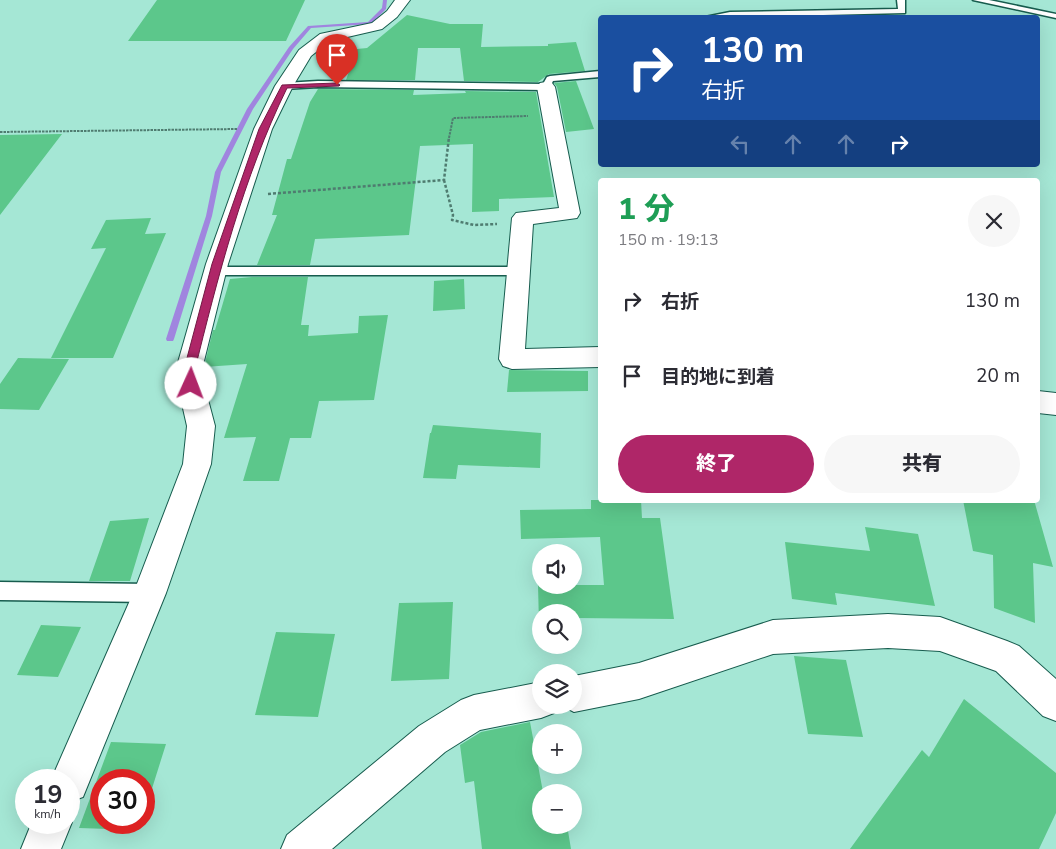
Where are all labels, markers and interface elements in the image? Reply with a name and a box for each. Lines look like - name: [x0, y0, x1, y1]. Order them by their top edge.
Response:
- text: 130 m: [701, 27, 804, 74]
- pin: [316, 34, 358, 85]
- icon: right: [618, 35, 683, 100]
- icon: arrive: [323, 41, 351, 69]
- text: 右折: [701, 76, 745, 106]
- icon: left: [726, 130, 754, 158]
- icon: ahead: [779, 130, 807, 158]
- icon: ahead: [832, 130, 860, 158]
- icon: right: [885, 130, 913, 158]
- text: 1 分: [618, 189, 674, 230]
- button: close: [968, 195, 1020, 247]
- text: 150 m · 19:13: [618, 229, 719, 251]
- icon: right: [618, 287, 646, 315]
- text: 130 m: [965, 288, 1020, 314]
- text: 右折: [661, 289, 699, 315]
- position arrow: [164, 357, 216, 409]
- icon: arrive: [618, 362, 646, 390]
- text: 20 m: [976, 363, 1020, 389]
- text: 目的地に到着: [661, 364, 775, 390]
- button: 終了: [618, 435, 814, 493]
- button: 共有: [824, 435, 1020, 493]
- map controls: [532, 544, 582, 834]
- button: sound: [532, 544, 582, 594]
- button: search: [532, 604, 582, 654]
- button: layers: [532, 664, 582, 714]
- button: +: [532, 724, 582, 774]
- speed limit sign: 30: [90, 769, 155, 834]
- text: 19: [32, 778, 63, 812]
- button: −: [532, 784, 582, 834]
- text: km/h: [34, 806, 61, 822]

